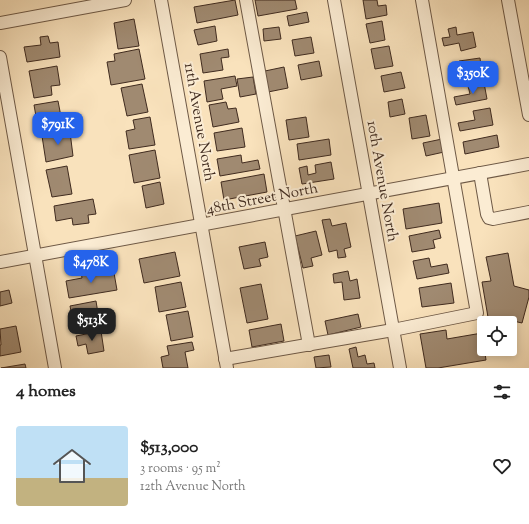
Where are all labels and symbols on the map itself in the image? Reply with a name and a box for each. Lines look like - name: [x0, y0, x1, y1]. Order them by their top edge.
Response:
- street label: 11th Avenue North: [178, 61, 219, 183]
- pin: $350K: [445, 61, 501, 95]
- pin: $791K: [30, 112, 86, 146]
- street label: 10th Avenue North: [361, 119, 403, 244]
- street label: 48th Street North: [204, 178, 320, 221]
- pin: $478K: [63, 250, 119, 284]
- pin: $513K: [64, 308, 120, 342]

